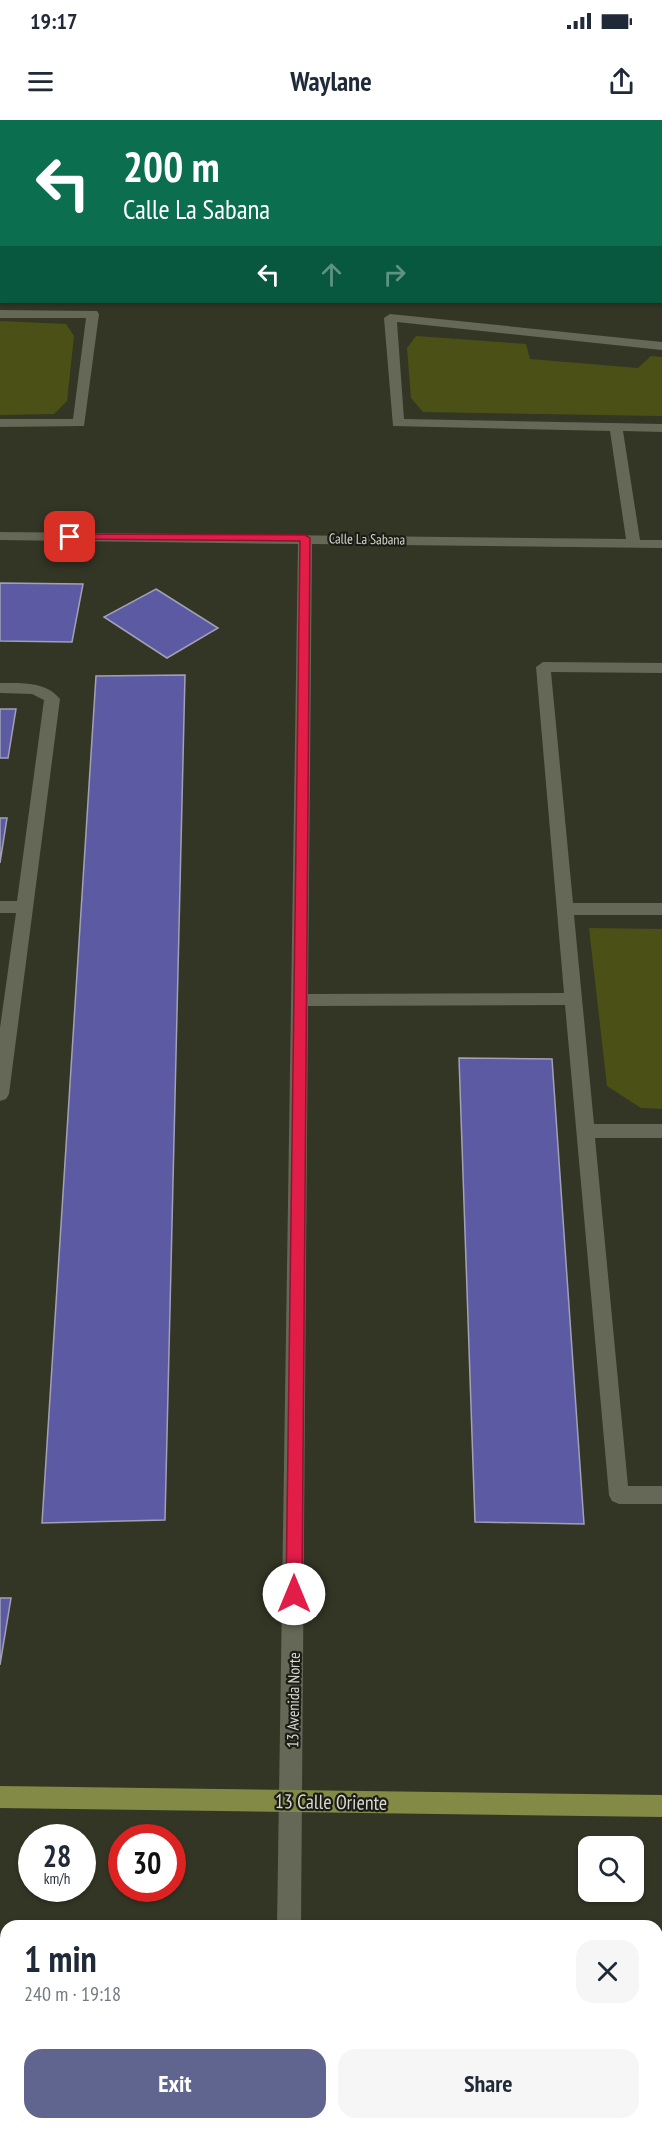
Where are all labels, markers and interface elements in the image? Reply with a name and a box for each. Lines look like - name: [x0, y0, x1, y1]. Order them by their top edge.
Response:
- text: 19:17: [30, 7, 78, 35]
- text: Waylane: [290, 64, 372, 98]
- icon: menu: [24, 65, 57, 98]
- icon: share: [605, 65, 638, 98]
- text: 200 m: [123, 139, 220, 194]
- icon: left: [24, 144, 102, 222]
- text: Calle La Sabana: [123, 192, 270, 226]
- icon: left: [252, 258, 285, 291]
- icon: ahead: [315, 258, 348, 291]
- icon: right: [378, 258, 411, 291]
- pin: [44, 511, 95, 562]
- icon: arrive: [53, 520, 86, 553]
- street label: Calle La Sabana: [329, 529, 405, 549]
- position arrow: [262, 1562, 326, 1626]
- street label: 13 Avenida Norte: [282, 1652, 304, 1748]
- street label: 13 Calle Oriente: [275, 1788, 387, 1816]
- speed limit sign: 30: [108, 1824, 186, 1902]
- text: 28: [43, 1836, 71, 1875]
- map controls: [578, 1836, 644, 1902]
- button: search: [578, 1836, 644, 1902]
- text: km/h: [44, 1869, 70, 1888]
- text: 1 min: [24, 1935, 97, 1982]
- button: close: [576, 1940, 639, 2003]
- text: 240 m · 19:18: [24, 1981, 121, 2007]
- button: Exit: [24, 2049, 326, 2118]
- button: Share: [338, 2049, 639, 2118]

